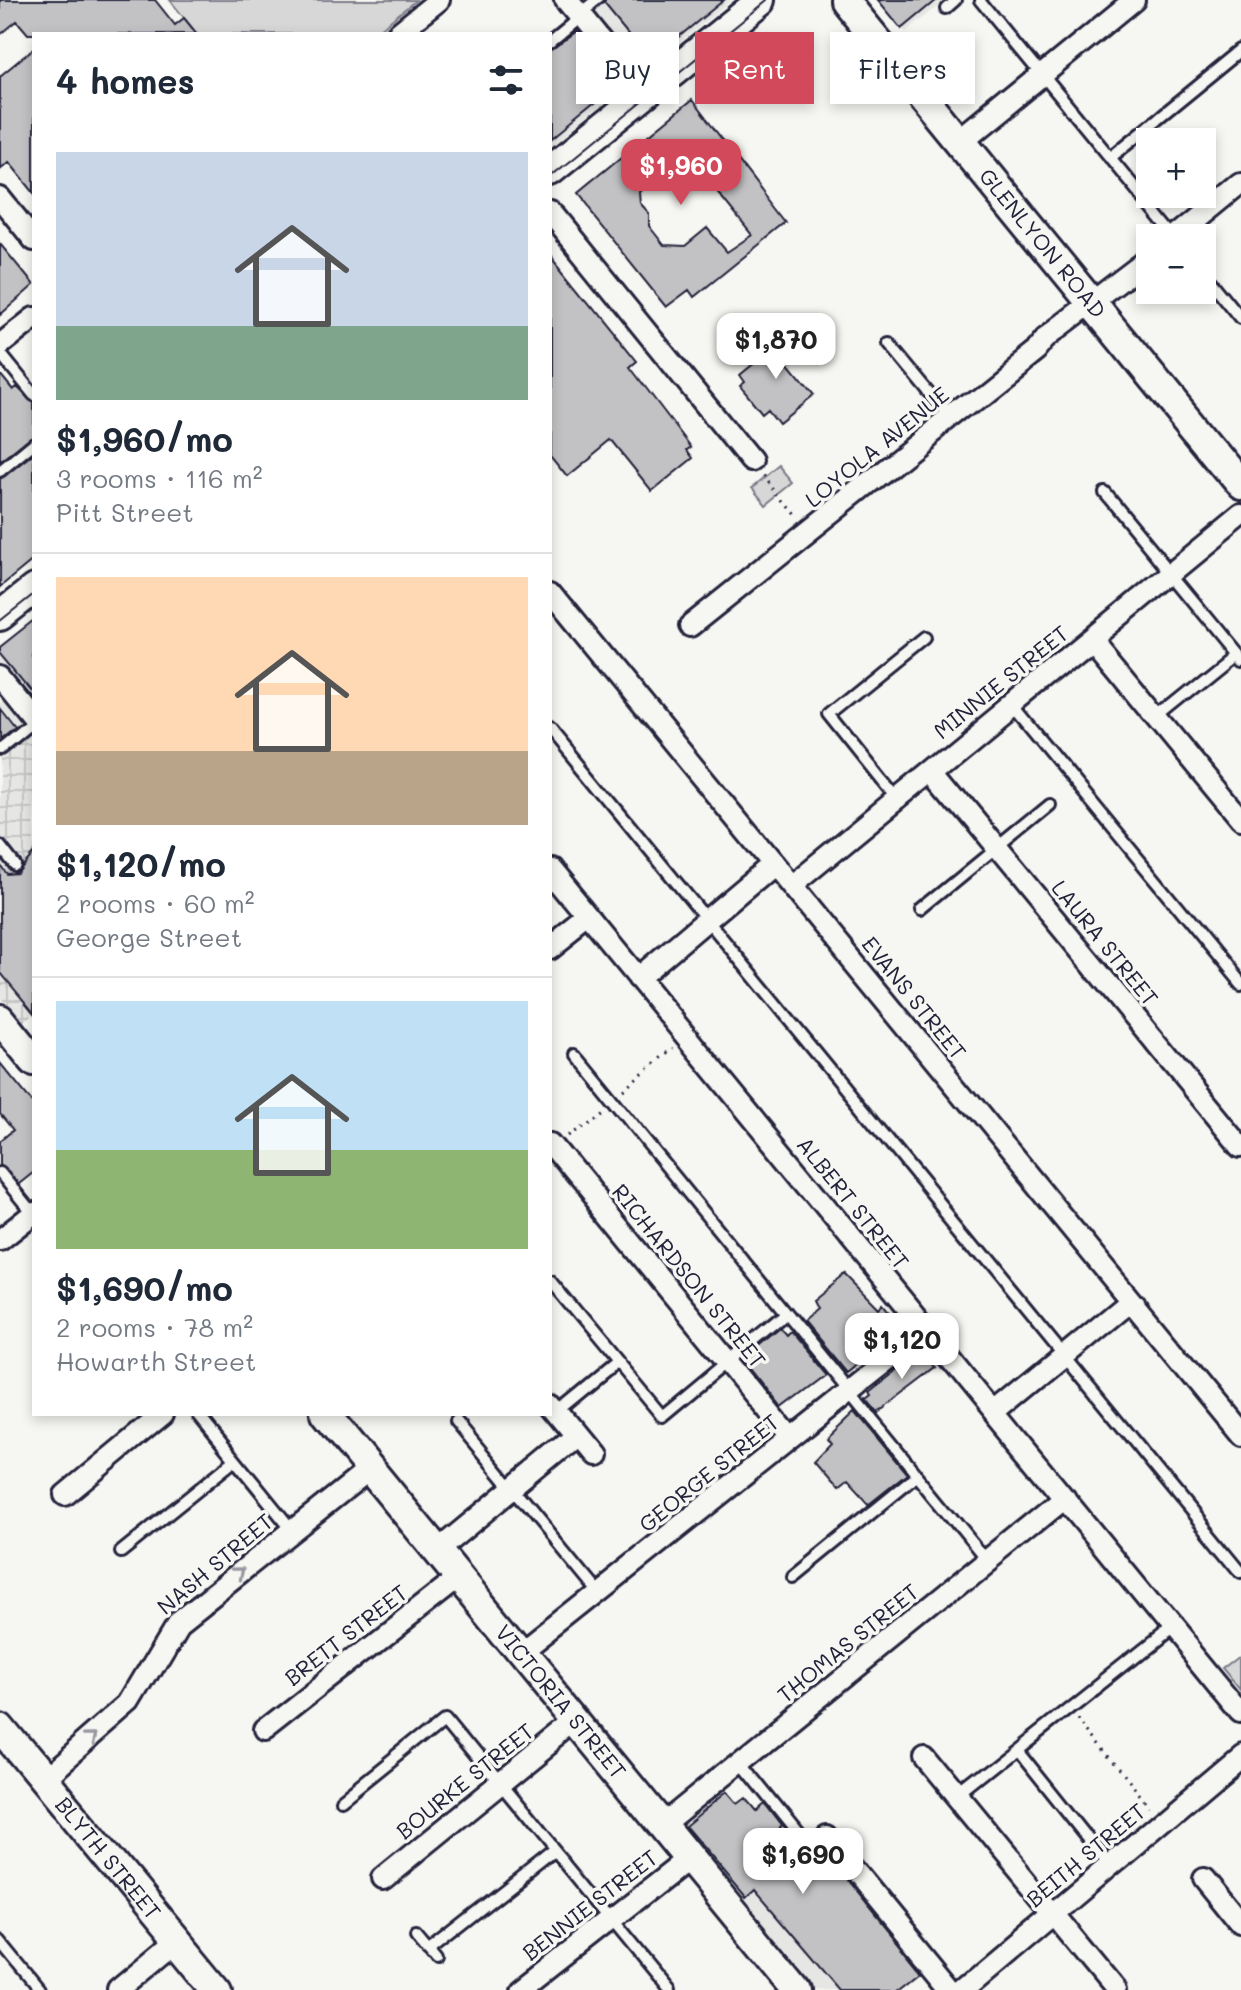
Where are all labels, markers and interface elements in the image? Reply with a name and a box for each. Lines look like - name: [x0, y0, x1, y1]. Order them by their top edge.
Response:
- chip: Buy: [576, 32, 679, 104]
- chip: Rent: [695, 32, 814, 104]
- chip: Filters: [830, 32, 975, 104]
- text: 4 homes: [56, 58, 195, 103]
- icon: filters: [484, 58, 528, 102]
- map controls: [1136, 128, 1216, 304]
- button: +: [1136, 128, 1216, 208]
- pin: $1,960: [616, 139, 746, 207]
- text: $1,960: [639, 148, 723, 182]
- street label: GLENLYON ROAD: [973, 162, 1113, 324]
- icon: home: [220, 204, 364, 348]
- button: −: [1136, 224, 1216, 304]
- pin: $1,870: [711, 313, 841, 381]
- text: $1,870: [735, 322, 817, 356]
- street label: LOYOLA AVENUE: [799, 380, 955, 514]
- text: $1,960/mo: [56, 416, 233, 461]
- text: 3 rooms · 116 m²: [56, 461, 263, 495]
- text: Pitt Street: [56, 495, 194, 529]
- street label: MINNIE STREET: [927, 618, 1074, 745]
- icon: home: [220, 629, 364, 773]
- text: $1,120/mo: [56, 841, 226, 886]
- street label: LAURA STREET: [1046, 874, 1165, 1012]
- text: 2 rooms · 60 m²: [56, 886, 255, 920]
- text: George Street: [56, 920, 242, 954]
- street label: EVANS STREET: [856, 930, 973, 1065]
- icon: home: [220, 1053, 364, 1197]
- street label: ALBERT STREET: [791, 1130, 916, 1275]
- street label: RICHARDSON STREET: [606, 1178, 773, 1374]
- text: $1,690/mo: [56, 1265, 233, 1310]
- text: 2 rooms · 78 m²: [56, 1310, 253, 1344]
- pin: $1,120: [837, 1313, 967, 1381]
- text: $1,120: [863, 1322, 941, 1356]
- text: Howarth Street: [56, 1344, 257, 1378]
- street label: GEORGE STREET: [632, 1407, 785, 1538]
- street label: NASH STREET: [151, 1507, 279, 1621]
- one-way arrow: [230, 1568, 245, 1582]
- street label: THOMAS STREET: [771, 1577, 924, 1709]
- street label: BRETT STREET: [278, 1578, 413, 1692]
- street label: VICTORIA STREET: [489, 1618, 633, 1785]
- street label: BOURKE STREET: [390, 1716, 540, 1845]
- one-way arrow: [82, 1733, 97, 1748]
- street label: BLYTH STREET: [49, 1790, 168, 1925]
- street label: BEITH STREET: [1020, 1796, 1151, 1913]
- pin: $1,690: [738, 1828, 868, 1896]
- text: $1,690: [761, 1837, 845, 1871]
- street label: BENNIE STREET: [516, 1843, 663, 1967]

